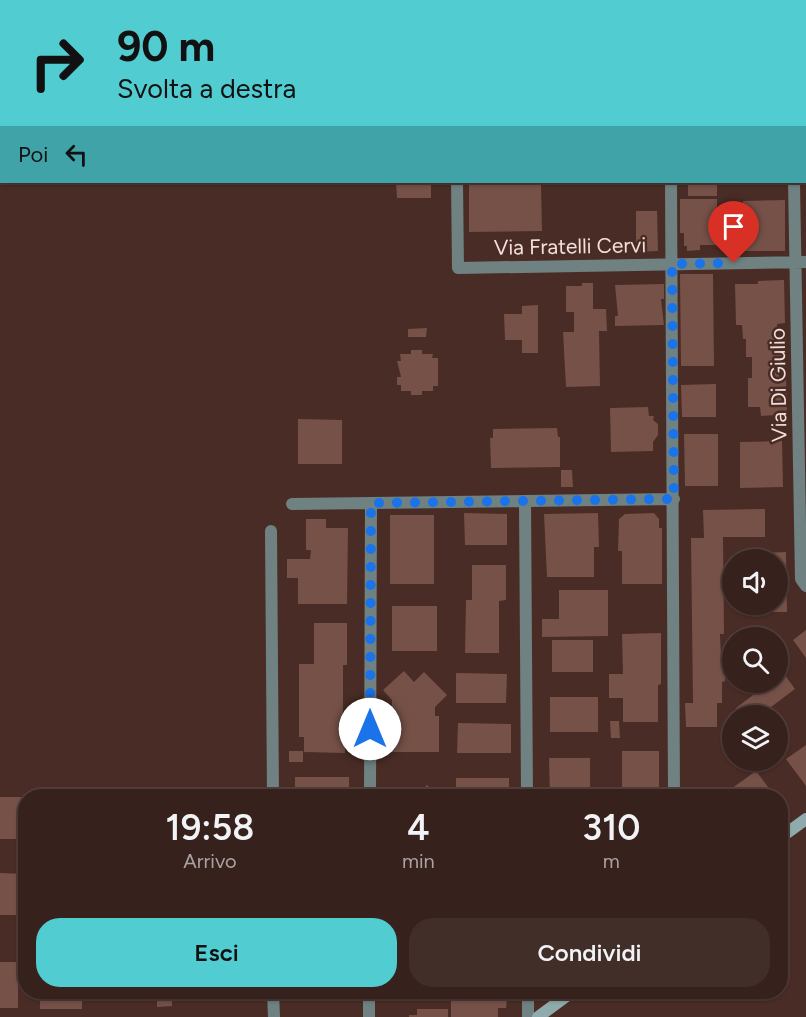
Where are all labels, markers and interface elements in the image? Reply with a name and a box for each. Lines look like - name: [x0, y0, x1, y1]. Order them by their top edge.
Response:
- text: 90 m: [117, 21, 215, 72]
- icon: right: [18, 24, 96, 102]
- text: Svolta a destra: [117, 72, 296, 105]
- icon: left: [60, 138, 93, 171]
- text: Poi: [18, 141, 48, 168]
- pin: [708, 201, 759, 263]
- icon: arrive: [717, 210, 750, 243]
- street label: Via Fratelli Cervi: [494, 232, 646, 260]
- street label: Via Di Giulio: [765, 328, 791, 442]
- map controls: [722, 549, 788, 771]
- button: sound: [722, 549, 788, 615]
- button: search: [722, 627, 788, 693]
- position arrow: [338, 697, 402, 761]
- button: layers: [722, 705, 788, 771]
- text: 19:58: [166, 806, 254, 849]
- text: 4: [407, 806, 430, 849]
- text: 310: [582, 806, 640, 849]
- text: Arrivo: [183, 849, 237, 873]
- text: min: [402, 849, 435, 873]
- text: m: [603, 849, 620, 873]
- button: Esci: [36, 918, 397, 987]
- button: Condividi: [409, 918, 770, 987]

